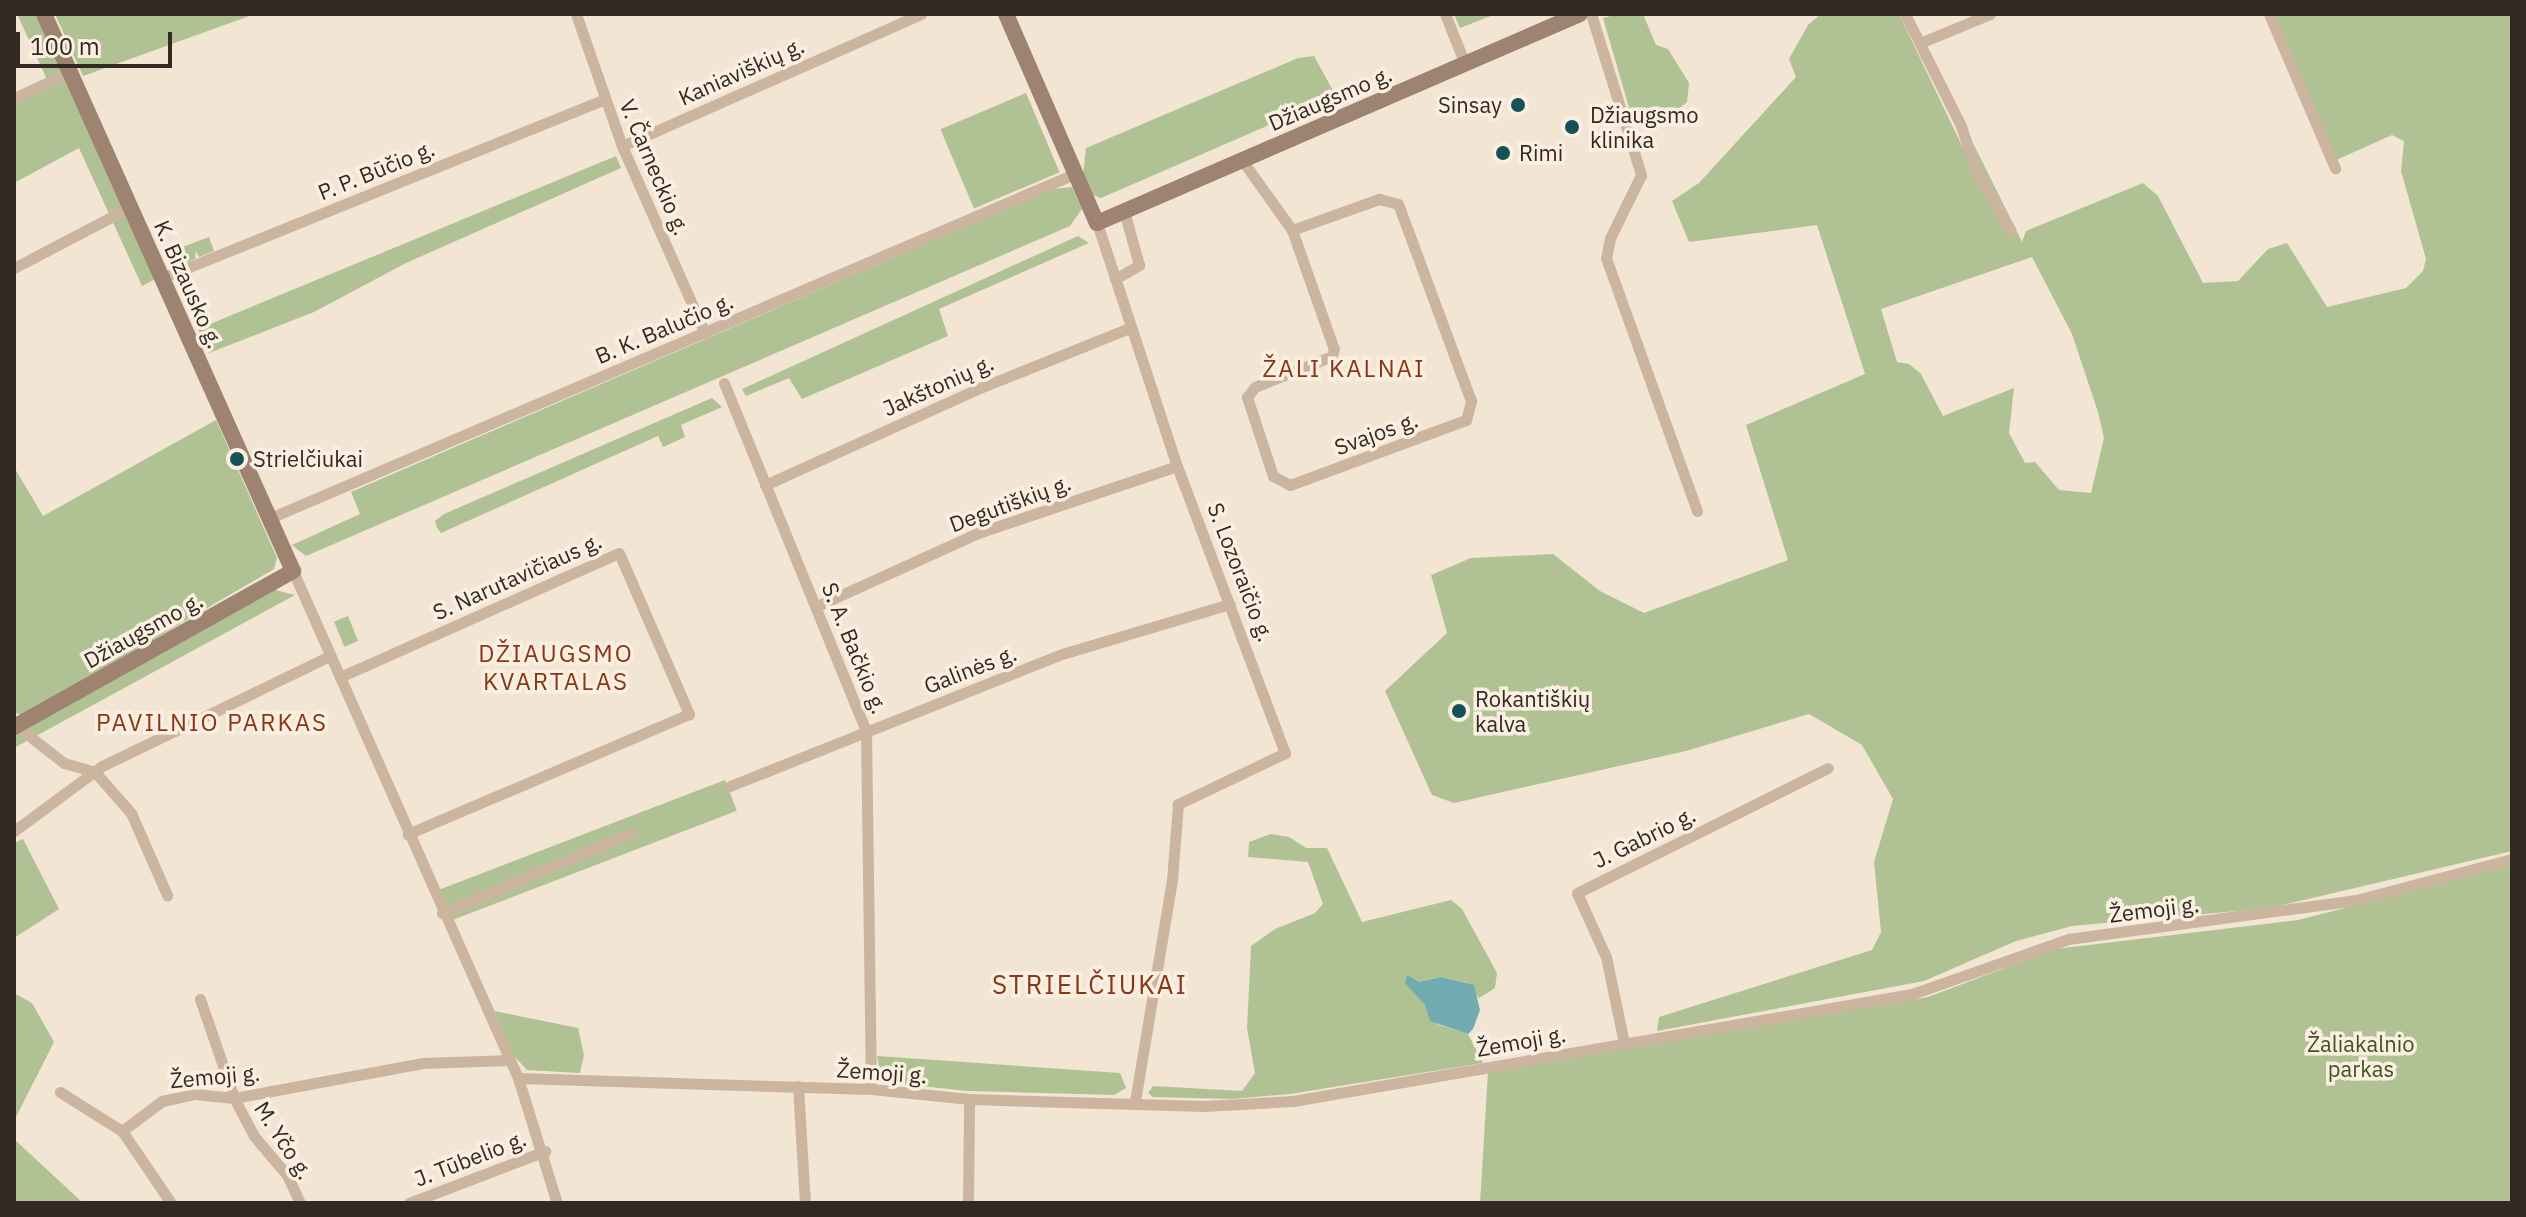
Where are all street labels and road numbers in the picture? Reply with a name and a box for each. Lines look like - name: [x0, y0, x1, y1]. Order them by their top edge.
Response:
- street label: Kaniaviškių g.: [674, 32, 808, 110]
- street label: Džiaugsmo g.: [1264, 60, 1396, 136]
- street label: V. Čarneckio g.: [615, 95, 695, 239]
- street label: P. P. Būčio g.: [314, 135, 438, 205]
- street label: K. Bizausko g.: [149, 216, 229, 352]
- street label: B. K. Balučio g.: [591, 287, 737, 369]
- street label: Jakštonių g.: [879, 349, 997, 421]
- street label: Svajos g.: [1331, 406, 1421, 460]
- street label: Degutiškių g.: [946, 469, 1074, 537]
- street label: S. Lozoraičio g.: [1202, 499, 1280, 645]
- street label: S. Narutavičiaus g.: [428, 527, 606, 625]
- street label: S. A. Bačkio g.: [817, 579, 893, 717]
- street label: Džiaugsmo g.: [79, 587, 207, 673]
- street label: Galinės g.: [920, 639, 1020, 699]
- street label: J. Gabrio g.: [1588, 801, 1700, 873]
- street label: Žemoji g.: [2108, 890, 2200, 928]
- street label: Žemoji g.: [1474, 1020, 1568, 1062]
- street label: Žemoji g.: [836, 1056, 928, 1088]
- street label: Žemoji g.: [169, 1059, 261, 1093]
- street label: M. Yčo g.: [249, 1096, 319, 1184]
- street label: J. Tūbelio g.: [410, 1125, 530, 1191]

